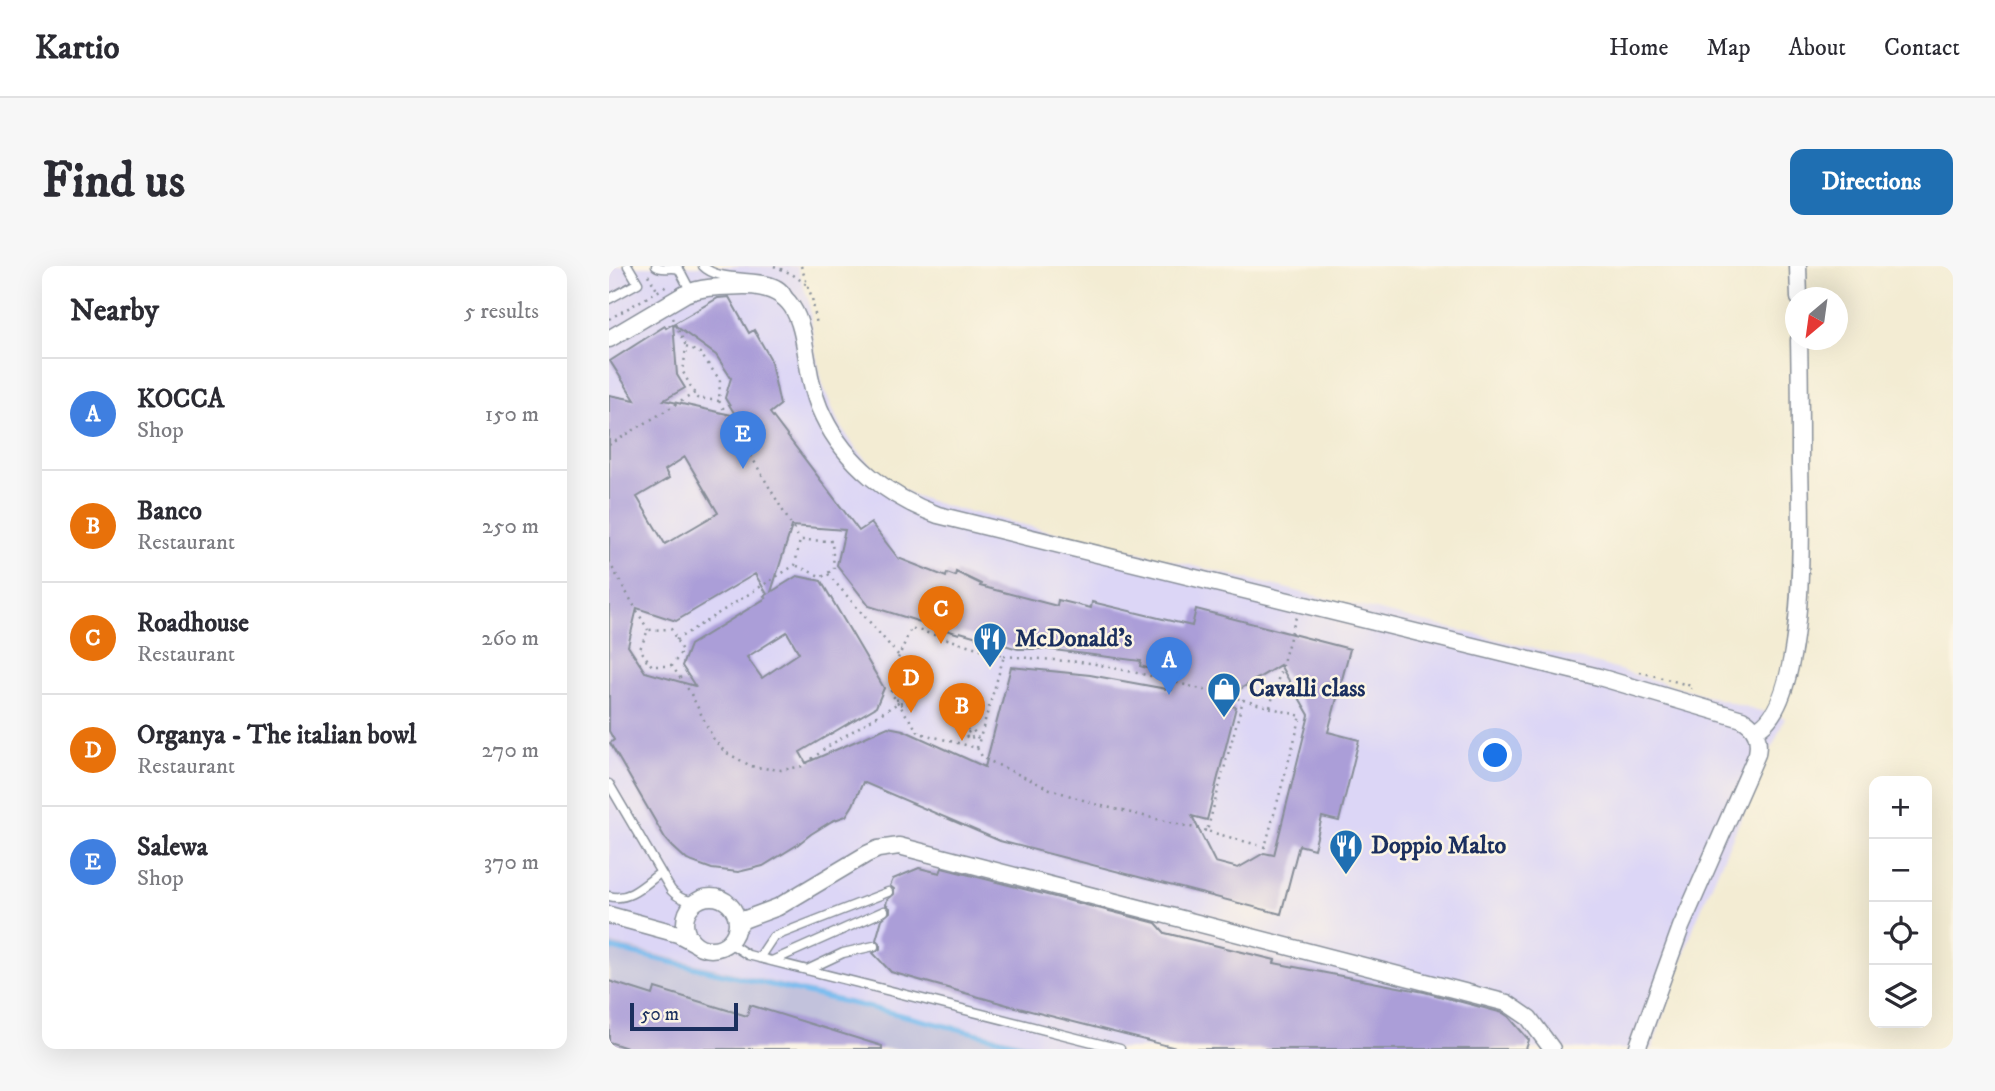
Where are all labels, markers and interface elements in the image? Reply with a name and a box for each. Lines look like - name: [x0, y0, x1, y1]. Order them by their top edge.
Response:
- text: Kartio: [35, 28, 120, 69]
- text: Home: [1609, 33, 1668, 63]
- text: Map: [1706, 33, 1751, 63]
- text: About: [1789, 33, 1846, 63]
- text: Contact: [1884, 33, 1960, 63]
- button: Directions: [1790, 149, 1953, 215]
- text: Find us: [42, 151, 185, 213]
- north arrow: [1785, 287, 1848, 350]
- text: Nearby: [70, 293, 159, 330]
- text: 5 results: [464, 297, 539, 326]
- text: KOCCA: [137, 383, 224, 416]
- text: A: [86, 400, 100, 429]
- text: 150 m: [485, 400, 539, 429]
- pin: E: [720, 411, 766, 469]
- text: Shop: [137, 416, 184, 445]
- text: Banco: [137, 495, 202, 528]
- text: B: [86, 512, 100, 541]
- text: 250 m: [482, 512, 539, 541]
- text: Restaurant: [137, 528, 235, 557]
- pin: C: [918, 586, 964, 644]
- text: Roadhouse: [137, 607, 249, 640]
- restaurant icon: McDonald's: [971, 620, 1009, 669]
- text: C: [85, 624, 101, 653]
- text: 260 m: [481, 624, 539, 653]
- place label: McDonald's: [1015, 624, 1132, 654]
- pin: A: [1146, 637, 1192, 695]
- text: Restaurant: [137, 640, 235, 669]
- pin: D: [888, 655, 934, 713]
- shop icon: Cavalli class: [1205, 670, 1243, 719]
- place label: Cavalli class: [1249, 674, 1365, 704]
- pin: B: [939, 683, 985, 741]
- text: Organya - The italian bowl: [137, 719, 416, 752]
- text: D: [84, 736, 102, 765]
- text: 270 m: [482, 736, 539, 765]
- your location: [1478, 738, 1512, 772]
- text: Restaurant: [137, 752, 235, 781]
- map controls: [1869, 776, 1932, 1028]
- button: +: [1869, 776, 1932, 839]
- restaurant icon: Doppio Malto: [1327, 827, 1365, 876]
- text: Salewa: [137, 831, 208, 864]
- place label: Doppio Malto: [1371, 831, 1507, 861]
- button: −: [1869, 839, 1932, 902]
- text: E: [85, 848, 101, 877]
- text: 370 m: [484, 848, 539, 877]
- text: Shop: [137, 864, 184, 893]
- button: locate: [1869, 902, 1932, 965]
- button: layers: [1869, 965, 1932, 1028]
- scale bar: [630, 1000, 739, 1032]
- text: 50 m: [641, 1003, 679, 1026]

